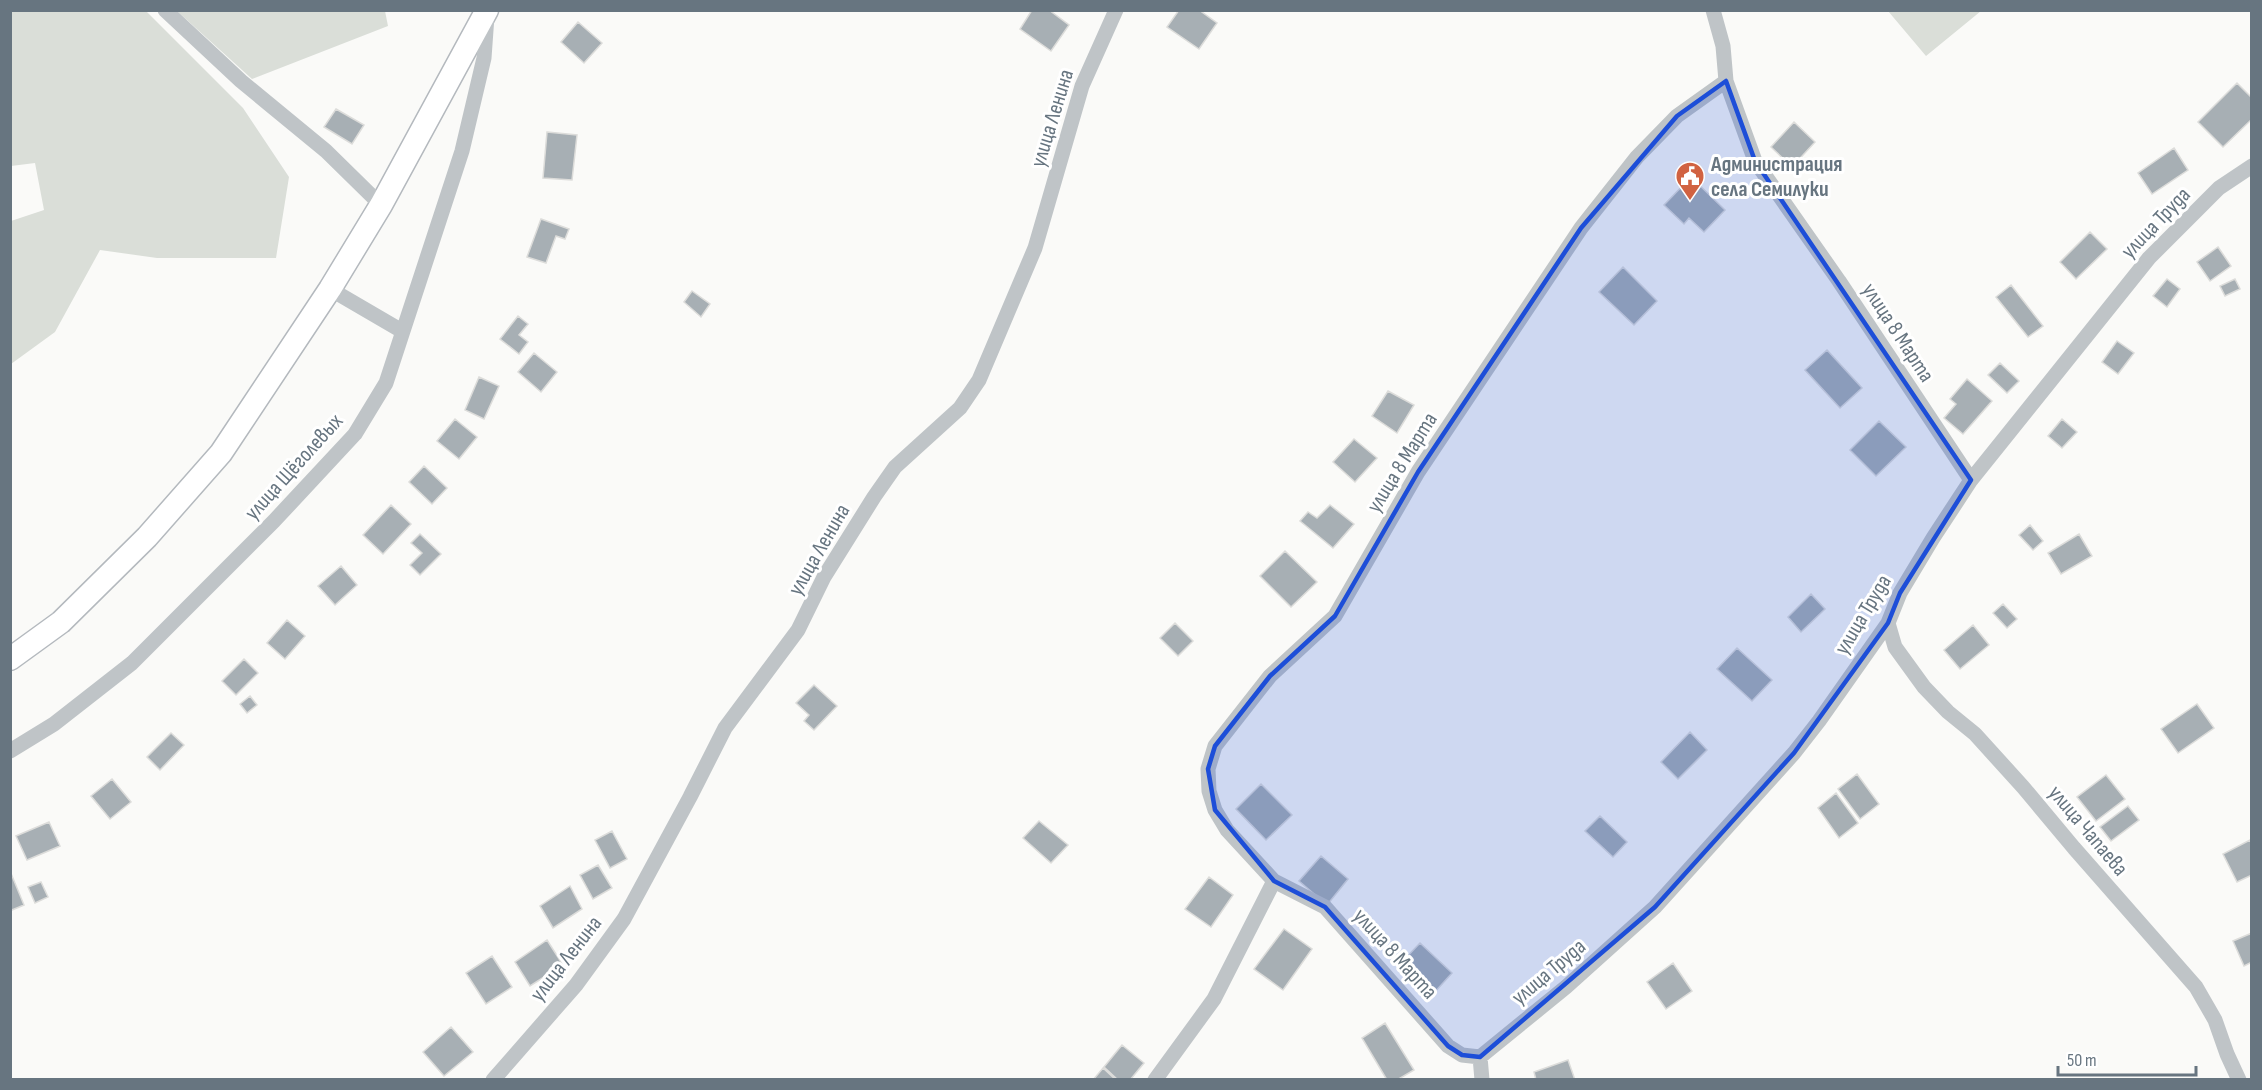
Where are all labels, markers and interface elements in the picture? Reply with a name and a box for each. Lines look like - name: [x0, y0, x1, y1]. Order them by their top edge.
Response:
- street label: улица Ленина: [1025, 66, 1080, 171]
- place label: Администрация села Семилуки: [1710, 151, 1843, 203]
- public building icon: Администрация села Семилуки: [1674, 160, 1706, 202]
- street label: улица Труда: [2116, 182, 2197, 264]
- street label: улица 8 Марта: [1856, 278, 1940, 387]
- street label: улица Щёголевых: [239, 408, 350, 526]
- street label: улица 8 Марта: [1361, 408, 1444, 518]
- street label: улица Ленина: [782, 499, 856, 600]
- street label: улица Труда: [1829, 570, 1898, 660]
- street label: улица Чапаева: [2042, 780, 2134, 882]
- street label: улица 8 Марта: [1347, 903, 1443, 1005]
- street label: улица Ленина: [524, 911, 608, 1007]
- street label: улица Труда: [1506, 933, 1592, 1011]
- scale bar: [2058, 1039, 2196, 1077]
- text: 50 m: [2067, 1050, 2097, 1071]

